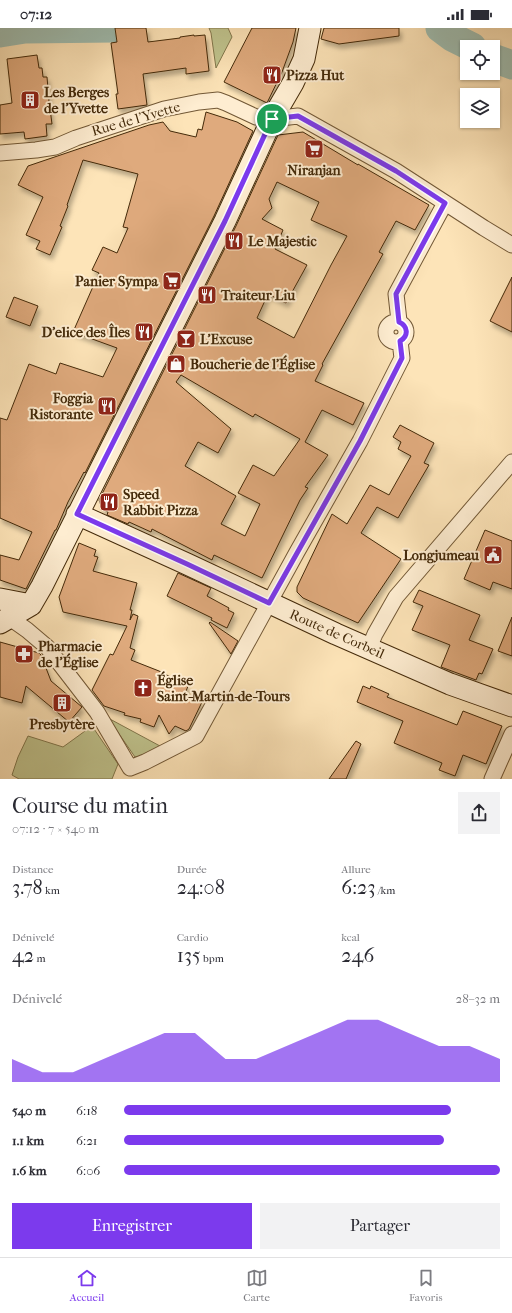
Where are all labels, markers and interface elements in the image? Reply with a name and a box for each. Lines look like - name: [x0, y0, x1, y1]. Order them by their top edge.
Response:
- text: 07:12: [20, 5, 52, 23]
- map controls: [460, 40, 500, 128]
- button: locate: [460, 40, 500, 80]
- restaurant icon: Pizza Hut: [261, 64, 283, 86]
- place label: Pizza Hut: [286, 67, 345, 84]
- place label: Les Berges de l'Yvette: [44, 84, 110, 117]
- button: layers: [460, 88, 500, 128]
- building icon: Les Berges de l'Yvette: [19, 89, 41, 111]
- street label: Rue de l'Yvette: [90, 98, 182, 140]
- pin: [255, 102, 289, 136]
- icon: arrive: [261, 108, 283, 130]
- supermarket icon: Niranjan: [303, 138, 325, 160]
- place label: Niranjan: [287, 162, 342, 179]
- restaurant icon: Le Majestic: [223, 230, 245, 252]
- place label: Le Majestic: [248, 233, 317, 250]
- supermarket icon: Panier Sympa: [161, 270, 183, 292]
- place label: Panier Sympa: [75, 273, 159, 290]
- restaurant icon: Traiteur Liu: [196, 284, 218, 306]
- place label: Traiteur Liu: [220, 287, 295, 304]
- restaurant icon: D'elice des Îles: [133, 321, 155, 343]
- place label: D'elice des Îles: [42, 323, 131, 341]
- bar icon: L'Excuse: [175, 328, 197, 350]
- place label: L'Excuse: [200, 331, 252, 348]
- shop icon: Boucherie de l'Église: [165, 353, 187, 375]
- place label: Boucherie de l'Église: [190, 355, 315, 373]
- place label: Foggia Ristorante: [29, 390, 94, 423]
- restaurant icon: Foggia Ristorante: [96, 395, 118, 417]
- place label: Speed Rabbit Pizza: [123, 486, 198, 519]
- restaurant icon: Speed Rabbit Pizza: [98, 491, 120, 513]
- public building icon: Longjumeau: [482, 544, 504, 566]
- place label: Longjumeau: [403, 547, 479, 564]
- street label: Route de Corbeil: [287, 606, 387, 663]
- place label: Pharmacie de l'Église: [38, 638, 102, 671]
- pharmacy icon: Pharmacie de l'Église: [13, 643, 35, 665]
- place label: Église Saint-Martin-de-Tours: [157, 671, 291, 705]
- church icon: Église Saint-Martin-de-Tours: [132, 677, 154, 699]
- building icon: Presbytère: [51, 692, 73, 714]
- place label: Presbytère: [29, 716, 95, 733]
- button: share: [458, 792, 500, 834]
- text: Course du matin: [12, 793, 168, 819]
- text: 07:12 · 7 × 540 m: [12, 821, 99, 836]
- text: Distance: [12, 863, 53, 876]
- text: Durée: [177, 863, 207, 876]
- text: Allure: [341, 863, 371, 876]
- text: 3.78: [12, 876, 43, 899]
- text: 24:08: [177, 876, 225, 899]
- text: 6:23: [341, 876, 376, 899]
- text: km: [43, 884, 60, 897]
- text: /km: [376, 884, 395, 897]
- text: Dénivelé: [12, 931, 54, 944]
- text: Cardio: [177, 931, 208, 944]
- text: kcal: [341, 931, 360, 944]
- text: 42: [12, 944, 34, 967]
- text: 135: [177, 944, 201, 967]
- text: 246: [341, 944, 374, 967]
- text: m: [34, 952, 46, 965]
- text: bpm: [201, 952, 224, 965]
- text: Dénivelé: [12, 991, 62, 1006]
- text: 28–32 m: [456, 991, 500, 1006]
- text: 540 m: [12, 1103, 46, 1118]
- text: 6:18: [76, 1103, 97, 1118]
- text: 1.1 km: [12, 1133, 44, 1148]
- text: 6:21: [76, 1133, 98, 1148]
- text: 1.6 km: [12, 1163, 46, 1178]
- text: 6:06: [76, 1163, 100, 1178]
- button: Enregistrer: [12, 1203, 252, 1249]
- button: Partager: [260, 1203, 500, 1249]
- tab: Accueil: [70, 1267, 104, 1304]
- tab: Carte: [243, 1267, 270, 1304]
- tab: Favoris: [409, 1267, 442, 1304]

